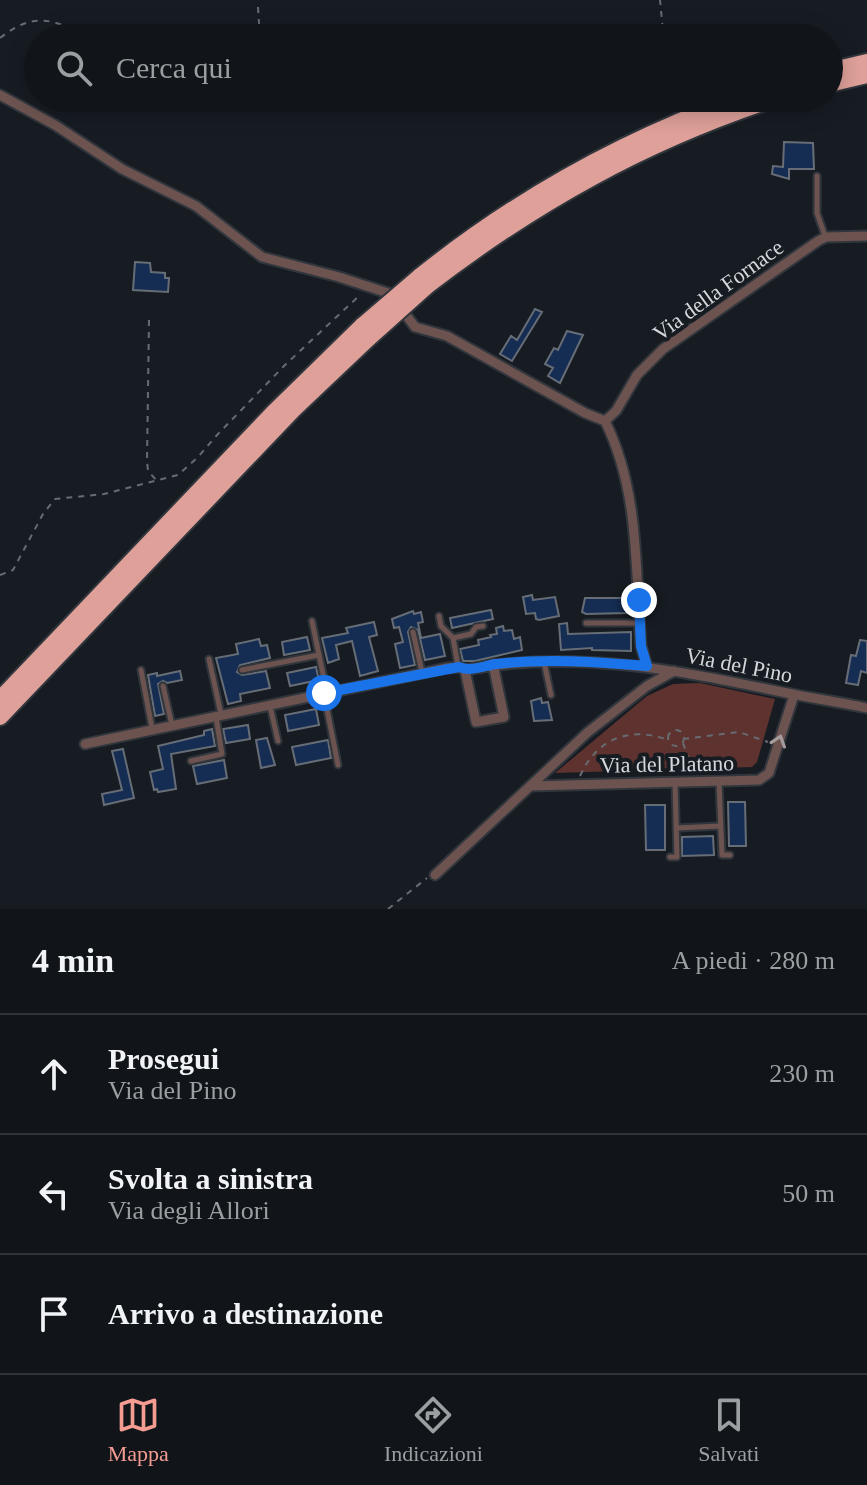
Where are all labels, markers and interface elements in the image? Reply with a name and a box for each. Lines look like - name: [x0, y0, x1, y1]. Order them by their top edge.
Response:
- search box: [24, 24, 843, 112]
- icon: search: [52, 46, 96, 90]
- text: Cerca qui: [116, 51, 232, 84]
- street label: Via della Fornace: [648, 234, 788, 346]
- route end: [621, 582, 657, 618]
- street label: Via del Pino: [683, 642, 795, 688]
- route start: [306, 675, 342, 711]
- one-way arrow: [769, 735, 785, 749]
- street label: Via del Platano: [600, 750, 734, 778]
- text: 4 min: [32, 942, 114, 979]
- text: A piedi · 280 m: [672, 946, 835, 975]
- text: Prosegui: [108, 1042, 219, 1075]
- icon: ahead: [32, 1052, 76, 1096]
- text: 230 m: [769, 1059, 835, 1088]
- text: Via del Pino: [108, 1076, 236, 1105]
- text: Svolta a sinistra: [108, 1162, 313, 1195]
- icon: left: [32, 1172, 76, 1216]
- text: 50 m: [782, 1179, 835, 1208]
- text: Via degli Allori: [108, 1196, 270, 1225]
- icon: arrive: [32, 1292, 76, 1336]
- text: Arrivo a destinazione: [108, 1297, 383, 1330]
- tab: Mappa: [108, 1393, 169, 1467]
- tab: Indicazioni: [384, 1393, 483, 1467]
- tab: Salvati: [698, 1393, 759, 1467]

